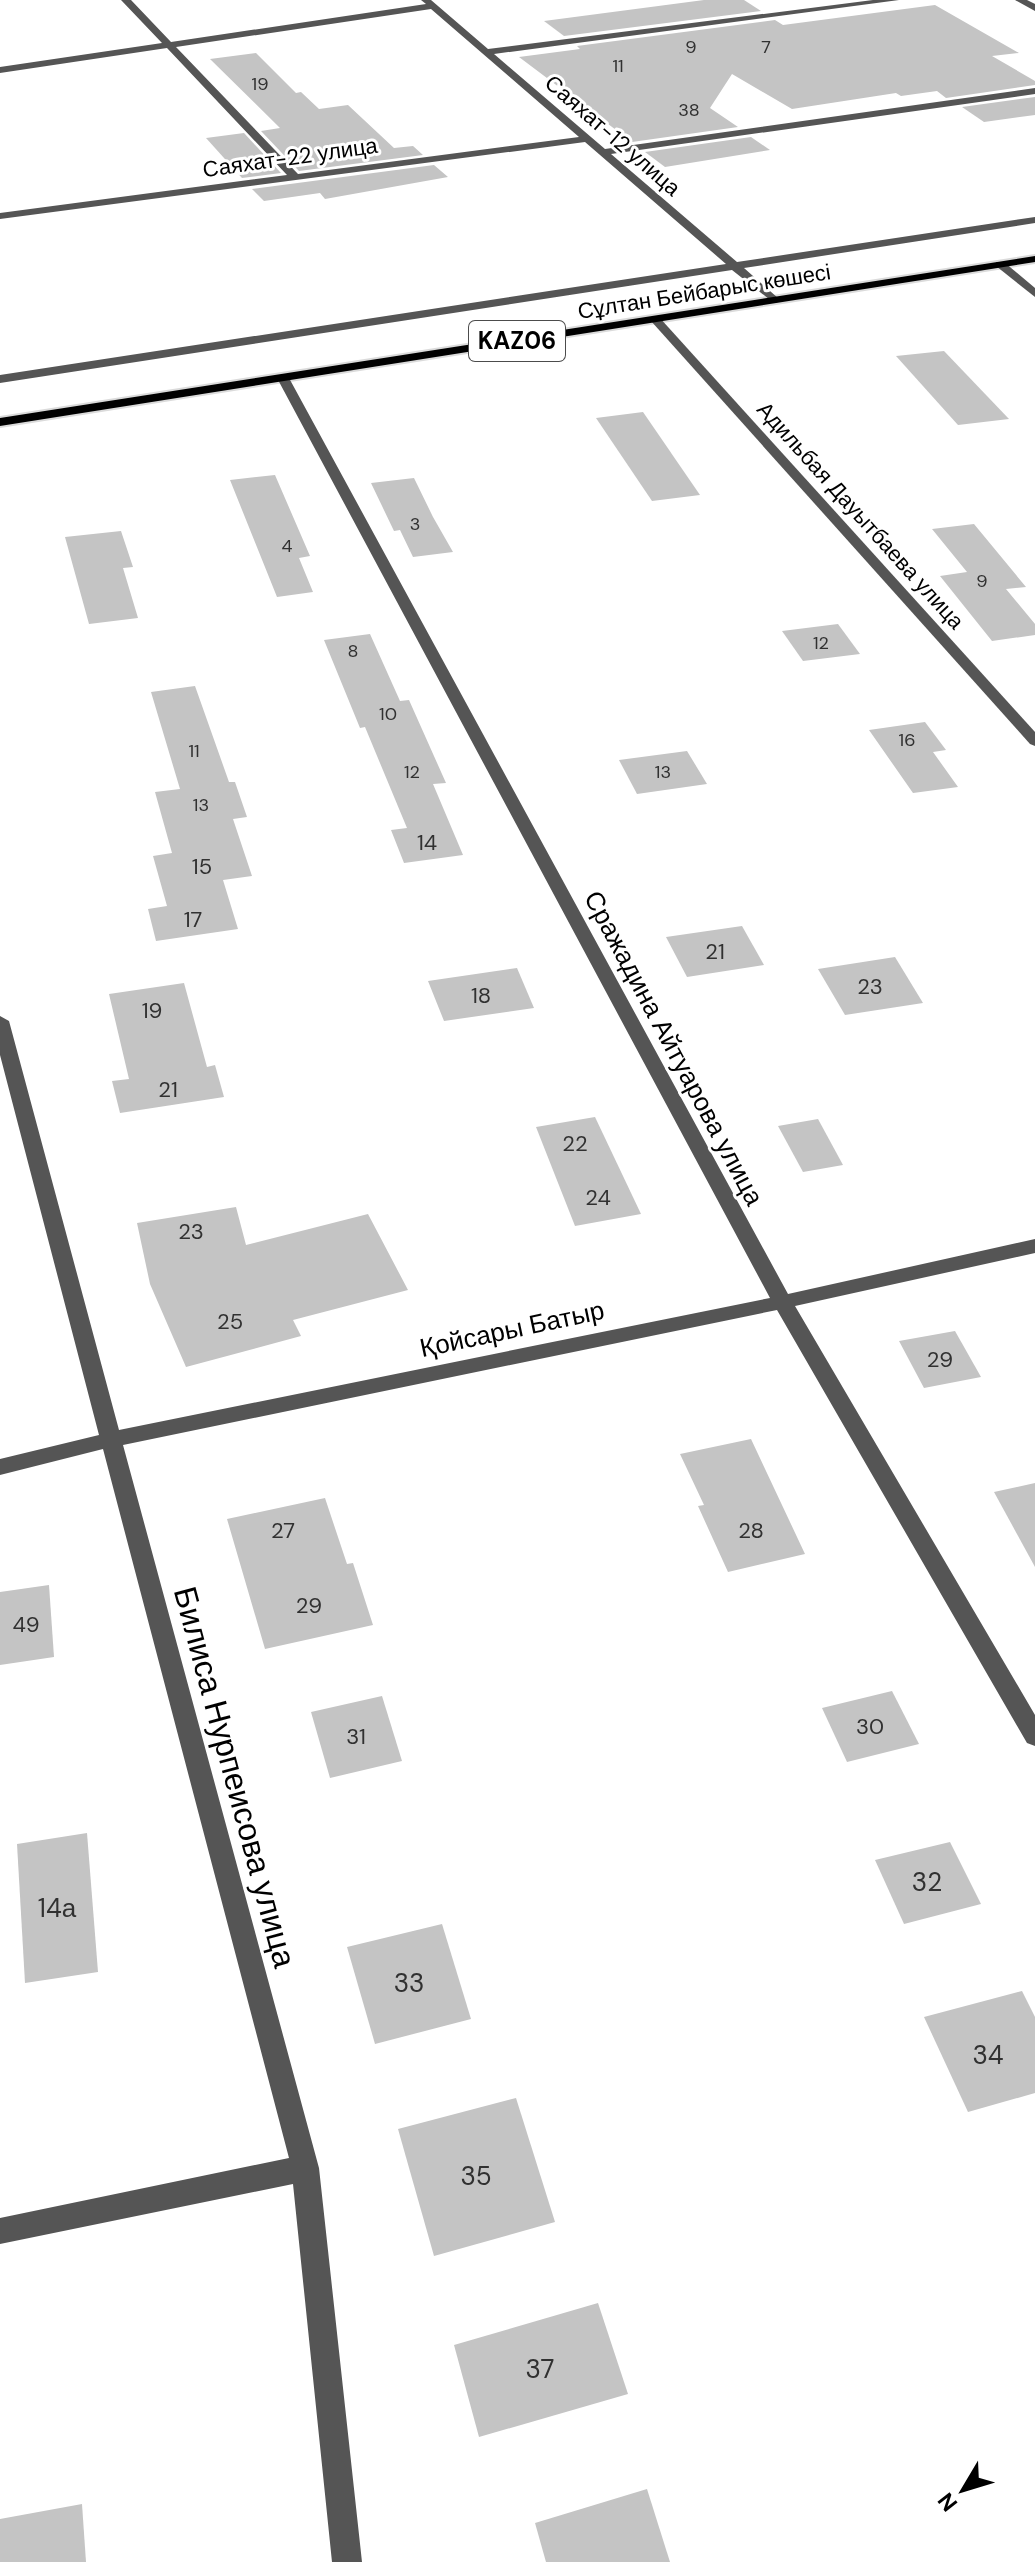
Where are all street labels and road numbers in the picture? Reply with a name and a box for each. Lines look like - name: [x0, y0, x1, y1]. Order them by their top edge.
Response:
- street label: Саяхат-12 улица: [539, 68, 687, 203]
- street label: Саяхат-22 улица: [201, 131, 380, 184]
- street label: Сұлтан Бейбарыс көшесі: [576, 257, 833, 326]
- road number: KAZ06: [469, 321, 565, 361]
- street label: Адильбая Дауытбаева улица: [751, 395, 971, 636]
- street label: Сражадина Айтуарова улица: [576, 885, 772, 1212]
- street label: Қойсары Батыр: [417, 1293, 607, 1365]
- street label: Билиса Нурпеисова улица: [164, 1582, 306, 1972]

